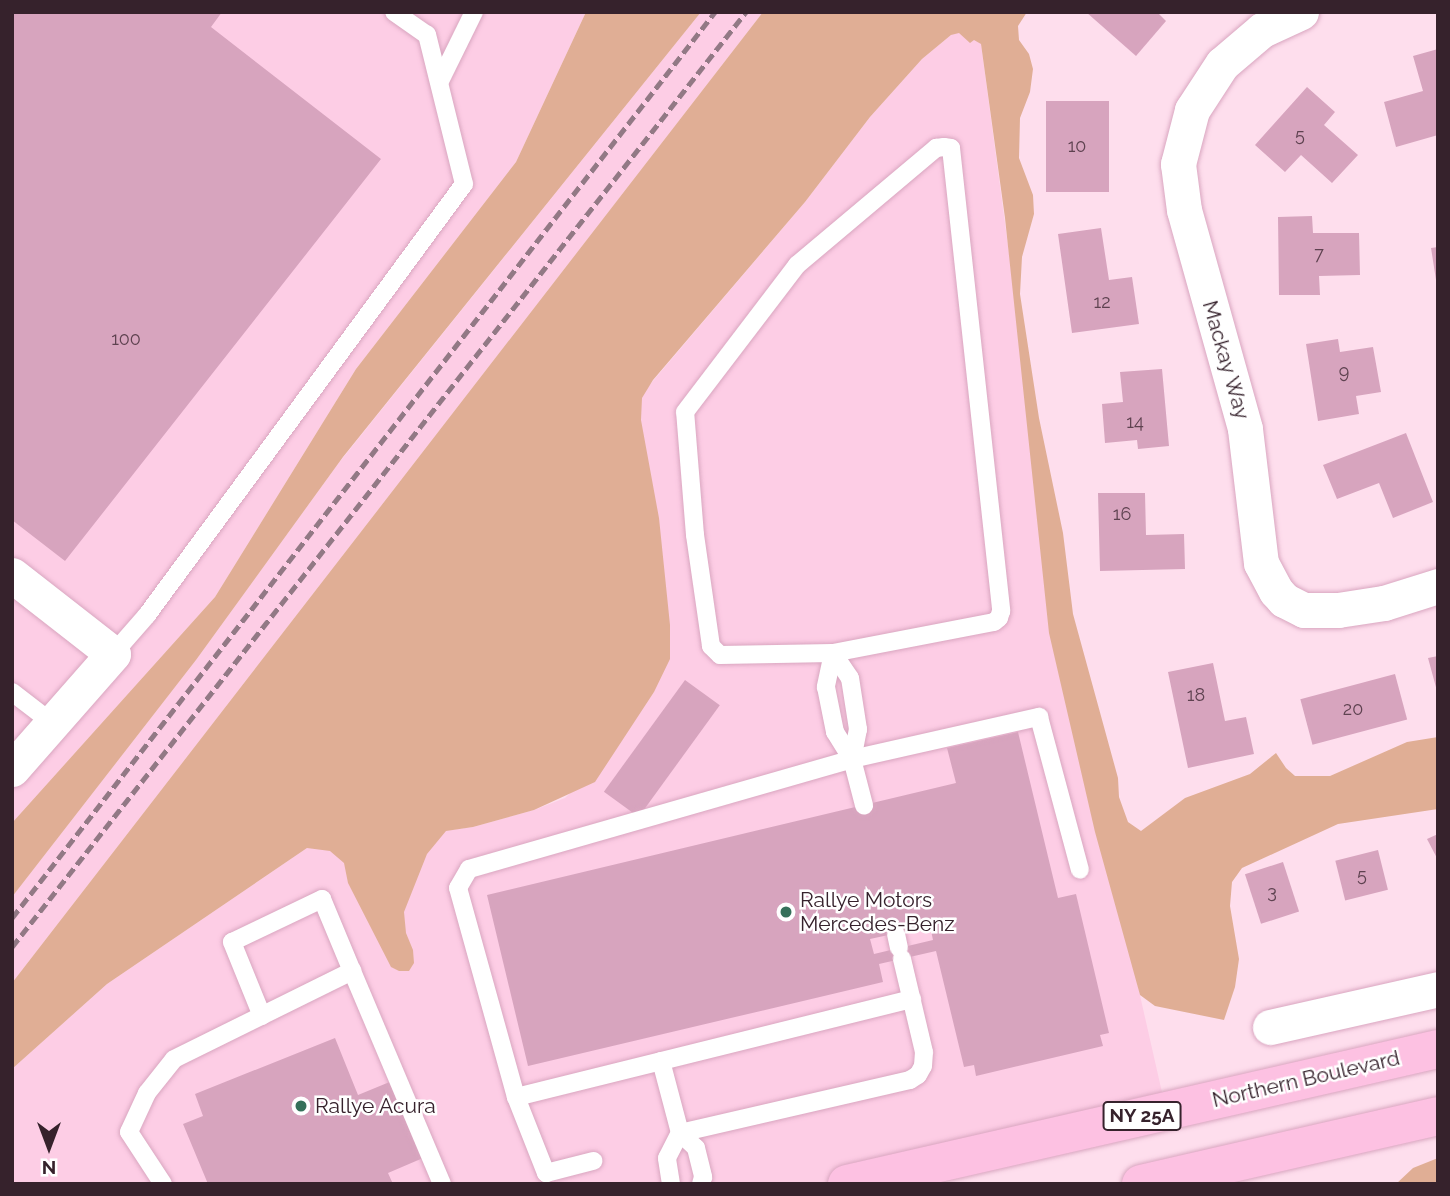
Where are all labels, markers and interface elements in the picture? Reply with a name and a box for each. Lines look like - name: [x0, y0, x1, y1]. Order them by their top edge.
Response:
- house number: 5: [1295, 124, 1305, 146]
- house number: 10: [1068, 135, 1086, 157]
- house number: 7: [1314, 243, 1324, 265]
- house number: 12: [1093, 291, 1111, 313]
- street label: Mackay Way: [1197, 297, 1255, 423]
- house number: 100: [111, 328, 141, 350]
- house number: 9: [1339, 361, 1349, 383]
- house number: 14: [1126, 411, 1144, 433]
- house number: 16: [1113, 503, 1131, 525]
- house number: 18: [1187, 684, 1205, 706]
- house number: 20: [1343, 698, 1363, 720]
- house number: 5: [1357, 864, 1367, 886]
- house number: 3: [1267, 881, 1277, 903]
- place label: Rallye Motors Mercedes-Benz: [800, 887, 955, 937]
- marker: Rallye Motors Mercedes-Benz: [778, 904, 794, 920]
- street label: Northern Boulevard: [1210, 1045, 1402, 1113]
- place label: Rallye Acura: [315, 1093, 436, 1119]
- marker: Rallye Acura: [293, 1098, 309, 1114]
- road number: NY 25A: [1102, 1100, 1182, 1132]
- north arrow: [14, 1112, 84, 1182]
- text: N: [42, 1157, 56, 1179]

